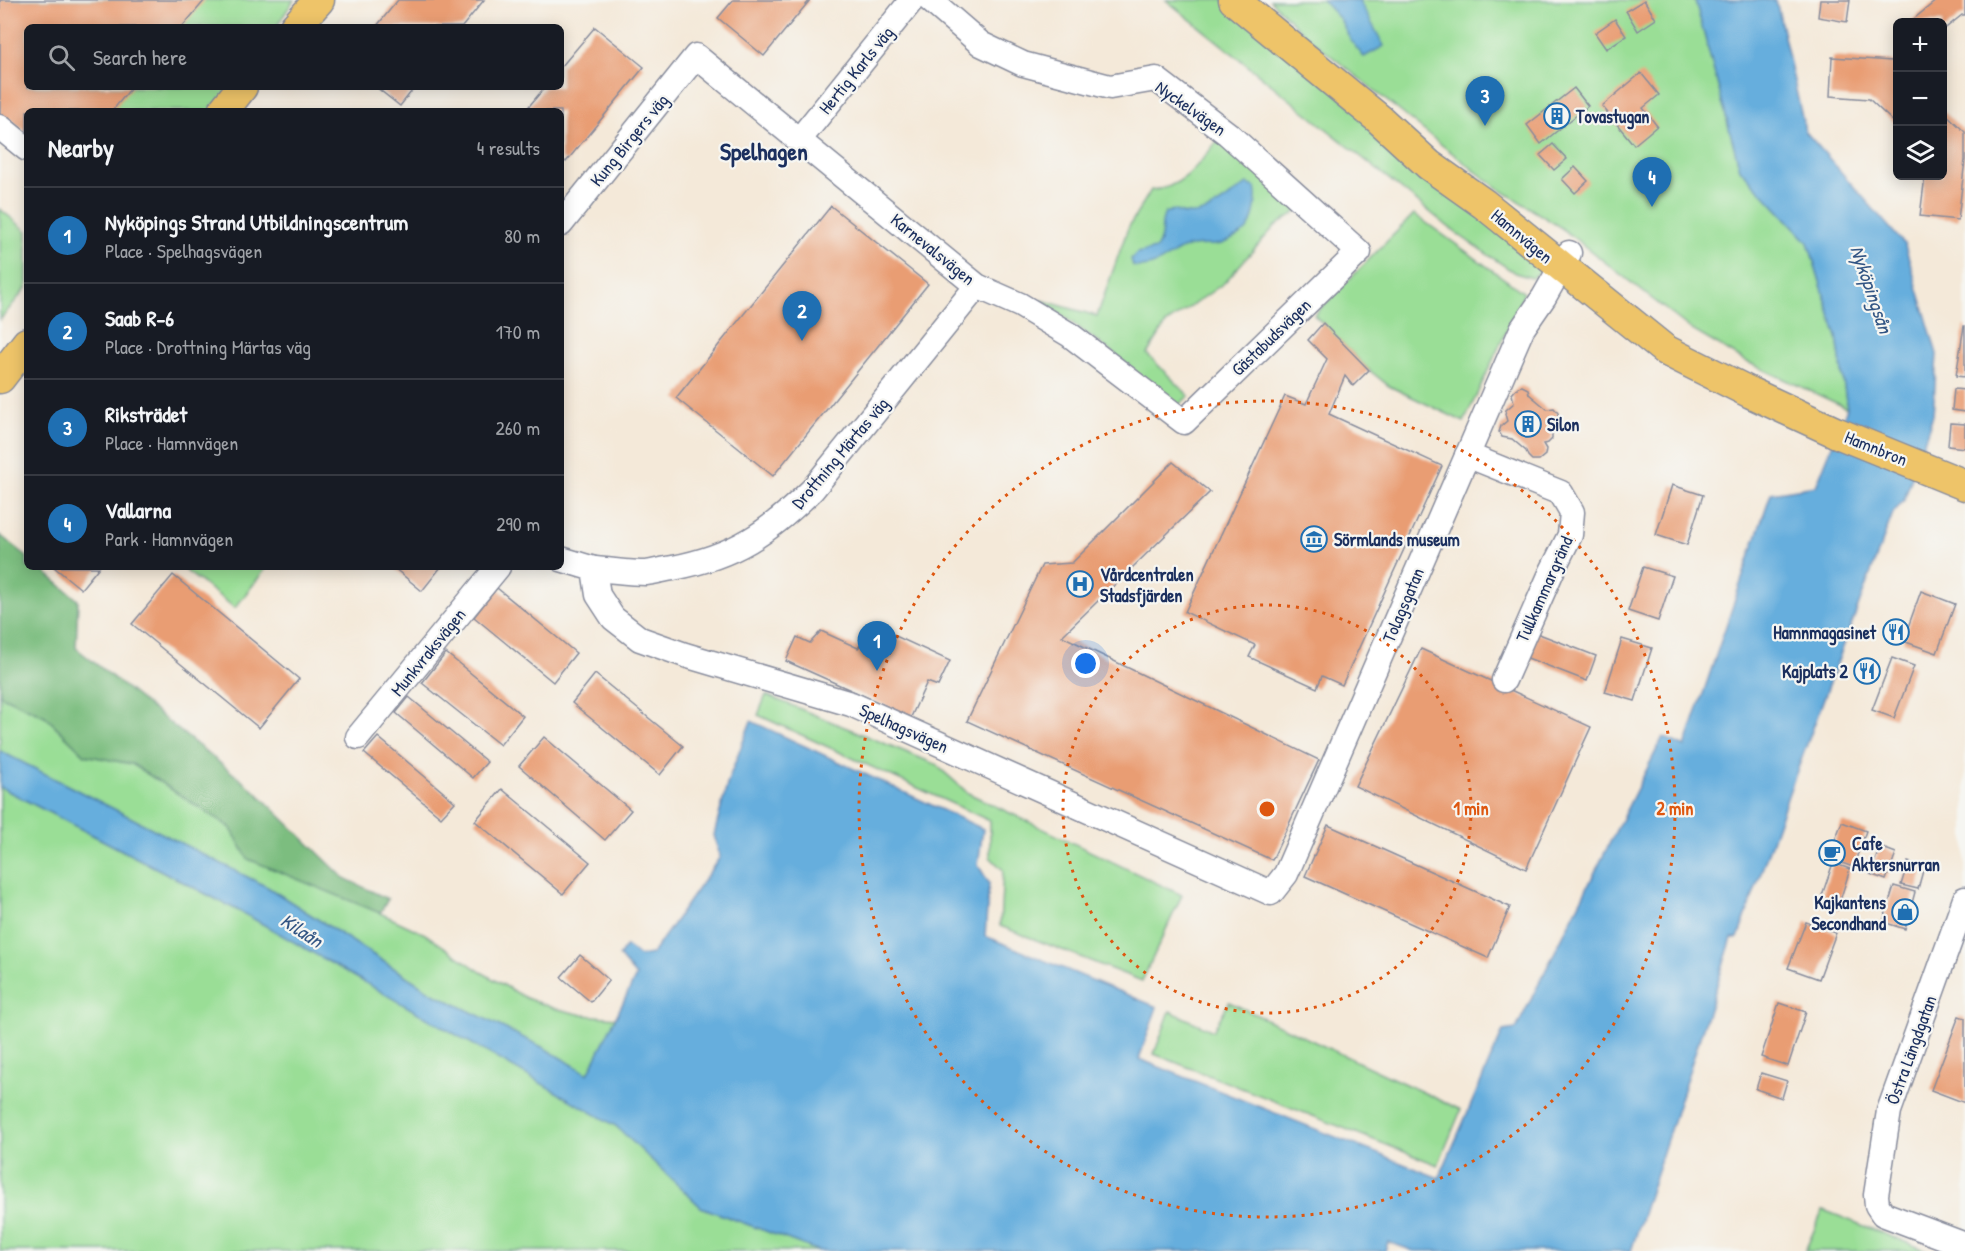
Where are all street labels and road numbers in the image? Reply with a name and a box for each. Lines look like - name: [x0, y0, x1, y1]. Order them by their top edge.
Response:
- street label: Hertig Karls väg: [813, 21, 899, 119]
- street label: Nyckelvägen: [1151, 74, 1231, 142]
- street label: Kung Birgers väg: [584, 88, 674, 192]
- street label: Hamnvägen: [1486, 203, 1558, 269]
- street label: Karnevalsvägen: [885, 207, 981, 291]
- street label: Gästabudsvägen: [1226, 293, 1316, 381]
- street label: Drottning Märtas väg: [786, 392, 894, 514]
- street label: Hamnbron: [1841, 424, 1911, 472]
- street label: Tullkammargränd: [1509, 532, 1579, 646]
- street label: Tolagsgatan: [1376, 564, 1430, 646]
- street label: Munkvraksvägen: [385, 603, 471, 701]
- street label: Spelhagsvägen: [856, 697, 952, 759]
- street label: Östra Längdgatan: [1880, 992, 1942, 1108]

